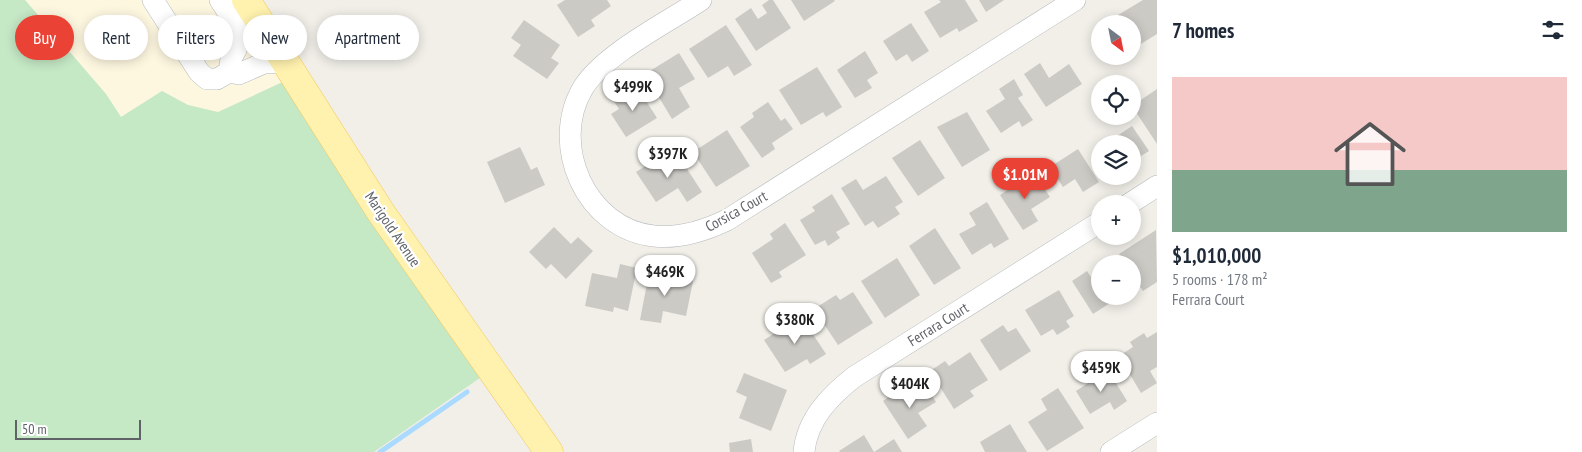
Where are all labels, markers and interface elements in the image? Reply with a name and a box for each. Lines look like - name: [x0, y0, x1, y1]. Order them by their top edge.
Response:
- chip: Buy: [15, 15, 74, 60]
- chip: Rent: [84, 15, 148, 60]
- chip: Filters: [158, 15, 233, 60]
- chip: New: [243, 15, 307, 60]
- chip: Apartment: [317, 15, 419, 60]
- north arrow: [1091, 15, 1141, 65]
- map controls: [1091, 15, 1141, 305]
- icon: filters: [1539, 16, 1567, 44]
- text: 7 homes: [1172, 17, 1234, 44]
- pin: $499K: [598, 70, 668, 112]
- button: locate: [1091, 75, 1141, 125]
- text: $499K: [614, 76, 652, 96]
- icon: home: [1325, 109, 1415, 199]
- button: layers: [1091, 135, 1141, 185]
- pin: $397K: [633, 136, 703, 179]
- text: $397K: [649, 143, 687, 163]
- pin: $1.01M: [984, 158, 1066, 200]
- text: $1.01M: [1003, 164, 1047, 184]
- street label: Corsica Court: [702, 186, 770, 236]
- street label: Marigold Avenue: [361, 188, 425, 270]
- button: +: [1091, 195, 1141, 245]
- text: $1,010,000: [1172, 242, 1261, 269]
- pin: $469K: [630, 254, 700, 297]
- button: −: [1091, 255, 1141, 305]
- text: $469K: [646, 261, 684, 281]
- text: 5 rooms · 178 m²: [1172, 269, 1268, 289]
- text: Ferrara Court: [1172, 289, 1244, 309]
- street label: Ferrara Court: [904, 298, 972, 350]
- pin: $380K: [760, 302, 830, 345]
- text: $380K: [776, 309, 814, 329]
- pin: $459K: [1066, 350, 1136, 393]
- text: $459K: [1082, 357, 1120, 377]
- pin: $404K: [875, 366, 945, 409]
- text: $404K: [891, 373, 929, 393]
- scale bar: [15, 417, 141, 440]
- text: 50 m: [22, 420, 47, 438]

